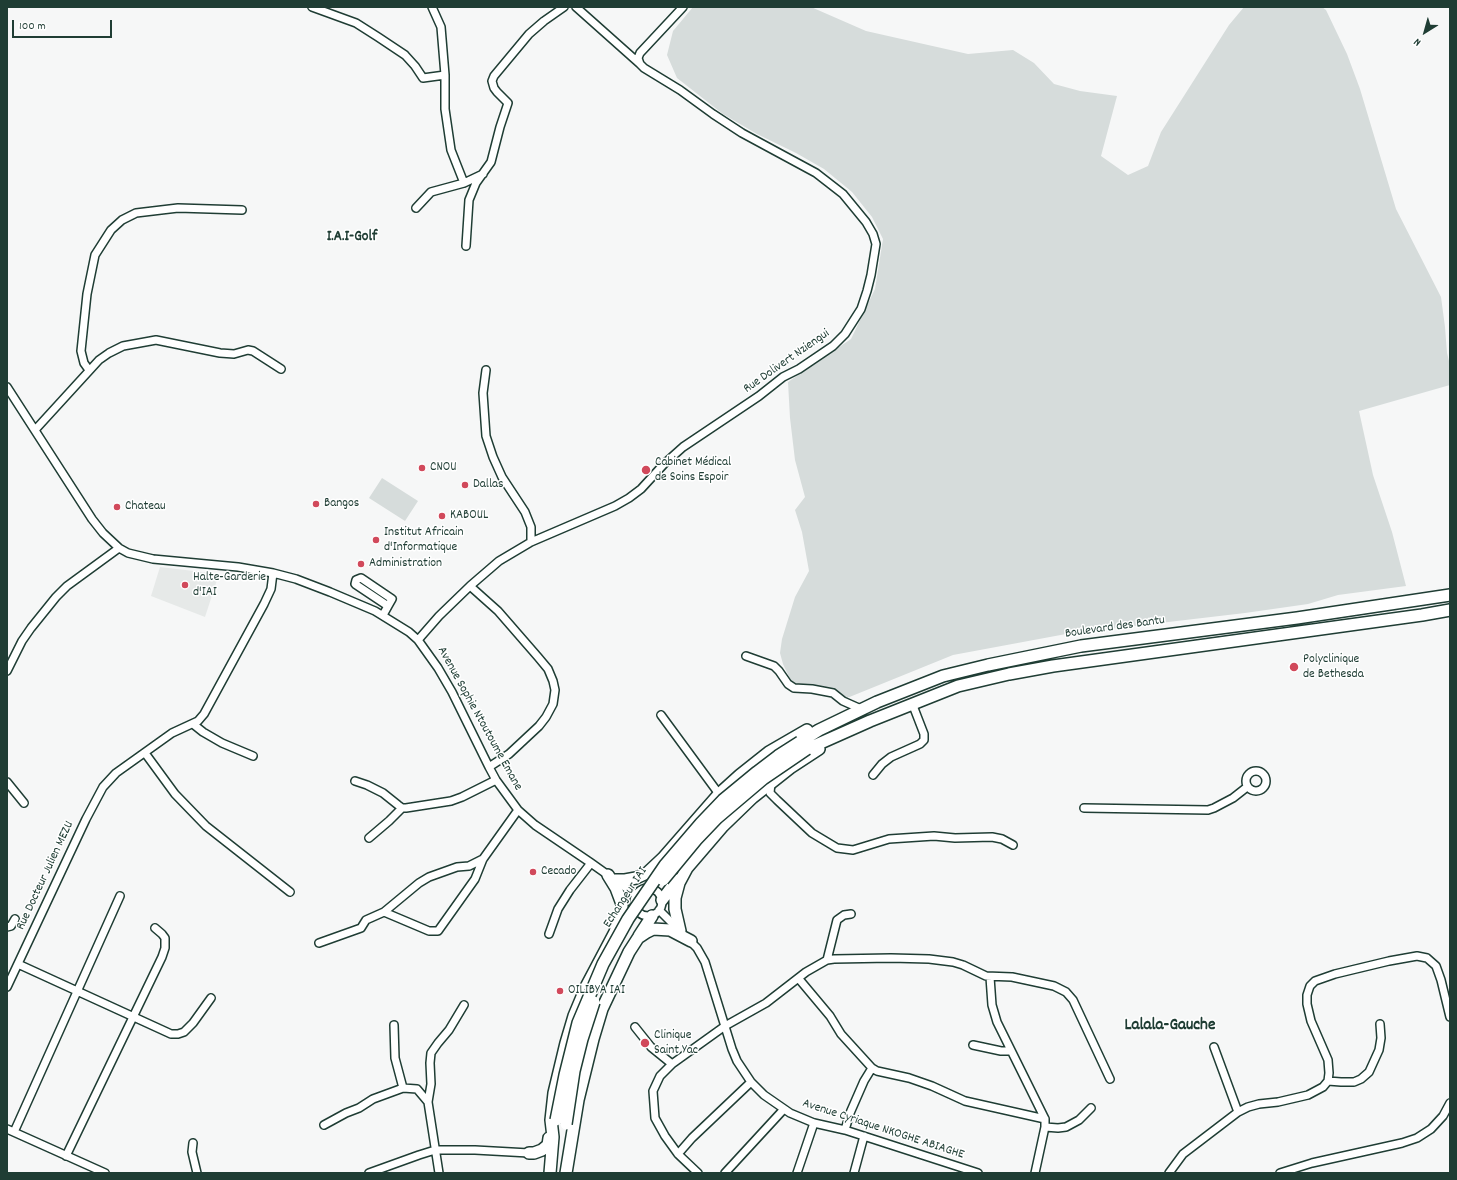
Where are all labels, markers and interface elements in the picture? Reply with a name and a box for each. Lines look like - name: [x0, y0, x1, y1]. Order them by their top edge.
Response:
- scale bar: [14, 12, 114, 38]
- north arrow: [1405, 12, 1445, 52]
- text: 100 m: [19, 18, 46, 35]
- text: N: [1411, 34, 1425, 50]
- district label: I.A.I-Golf: [327, 229, 377, 247]
- street label: Rue Dolivert Nziengui: [741, 327, 833, 397]
- place label: Cabinet Médical de Soins Espoir: [655, 455, 731, 486]
- place label: CNOU: [430, 460, 457, 476]
- marker: CNOU: [417, 463, 427, 473]
- marker: Cabinet Médical de Soins Espoir: [640, 464, 652, 476]
- place label: Dallas: [473, 477, 504, 493]
- marker: Dallas: [460, 480, 470, 490]
- place label: Bangos: [324, 496, 359, 512]
- place label: Chateau: [125, 499, 166, 515]
- marker: Bangos: [311, 499, 321, 509]
- marker: Chateau: [112, 502, 122, 512]
- place label: KABOUL: [450, 508, 488, 524]
- marker: KABOUL: [437, 511, 447, 521]
- place label: Institut Africain d'Informatique: [384, 525, 463, 556]
- marker: Institut Africain d'Informatique: [371, 535, 381, 545]
- place label: Administration: [369, 556, 442, 572]
- marker: Administration: [356, 559, 366, 569]
- place label: Halte-Garderie d'IAI: [193, 570, 266, 601]
- marker: Halte-Garderie d'IAI: [180, 580, 190, 590]
- street label: Boulevard des Bantu: [1064, 613, 1166, 643]
- street label: Avenue Sophie Ntoutoume Emane: [433, 644, 525, 794]
- place label: Polyclinique de Bethesda: [1303, 652, 1364, 683]
- marker: Polyclinique de Bethesda: [1288, 661, 1300, 673]
- street label: Rue Docteur Julien MEZU: [14, 819, 78, 933]
- place label: Cecado: [541, 864, 576, 880]
- street label: Echangeur IAI: [601, 865, 651, 931]
- marker: Cecado: [528, 867, 538, 877]
- place label: OILIBYA IAI: [568, 983, 625, 999]
- marker: OILIBYA IAI: [555, 986, 565, 996]
- district label: Lalala-Gauche: [1125, 1017, 1215, 1037]
- place label: Clinique Saint Yac: [654, 1028, 698, 1059]
- marker: Clinique Saint Yac: [639, 1037, 651, 1049]
- street label: Avenue Cyriaque NKOGHE ABIAGHE: [800, 1096, 966, 1164]

